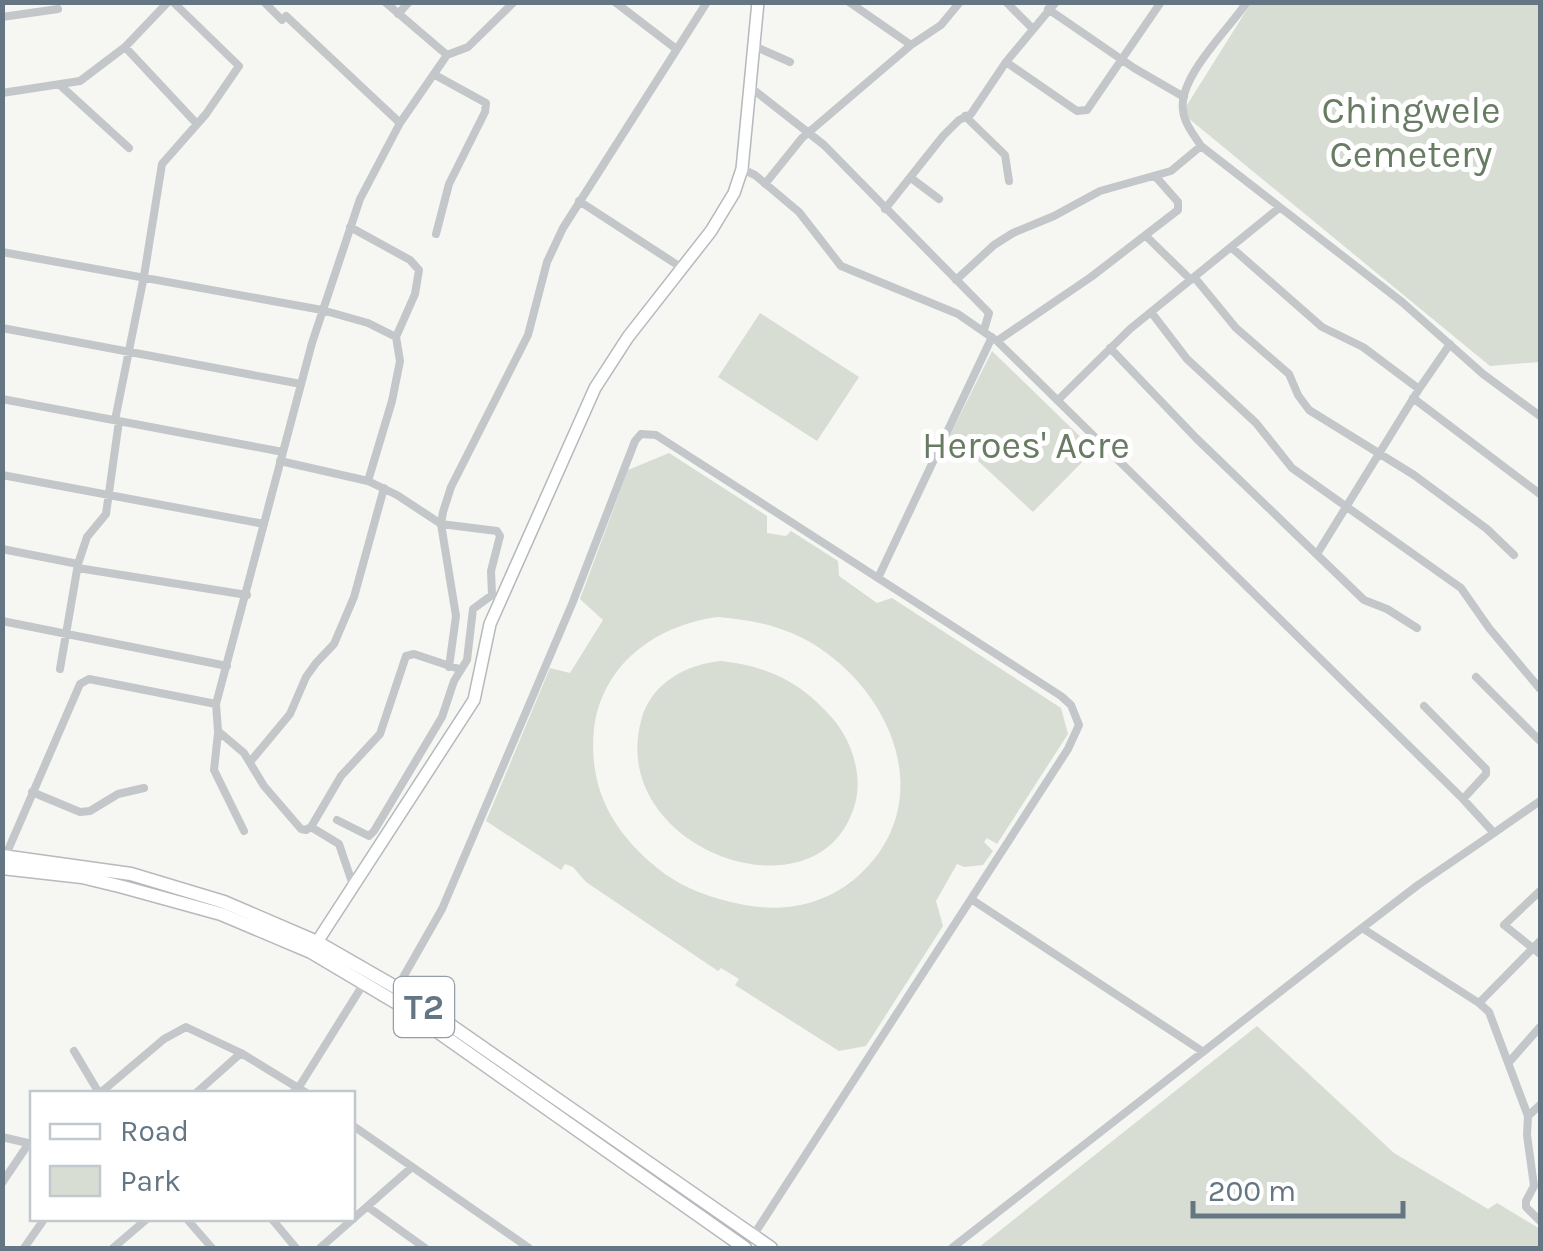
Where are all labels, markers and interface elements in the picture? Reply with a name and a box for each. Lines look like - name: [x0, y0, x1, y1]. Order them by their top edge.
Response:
- park label: Chingwele Cemetery: [1321, 88, 1501, 177]
- park label: Heroes' Acre: [922, 423, 1130, 468]
- road number: T2: [394, 977, 454, 1037]
- legend: [30, 1091, 355, 1221]
- text: Road: [120, 1113, 189, 1149]
- scale bar: [1193, 1156, 1403, 1218]
- text: Park: [120, 1163, 181, 1199]
- text: 200 m: [1208, 1173, 1296, 1209]

